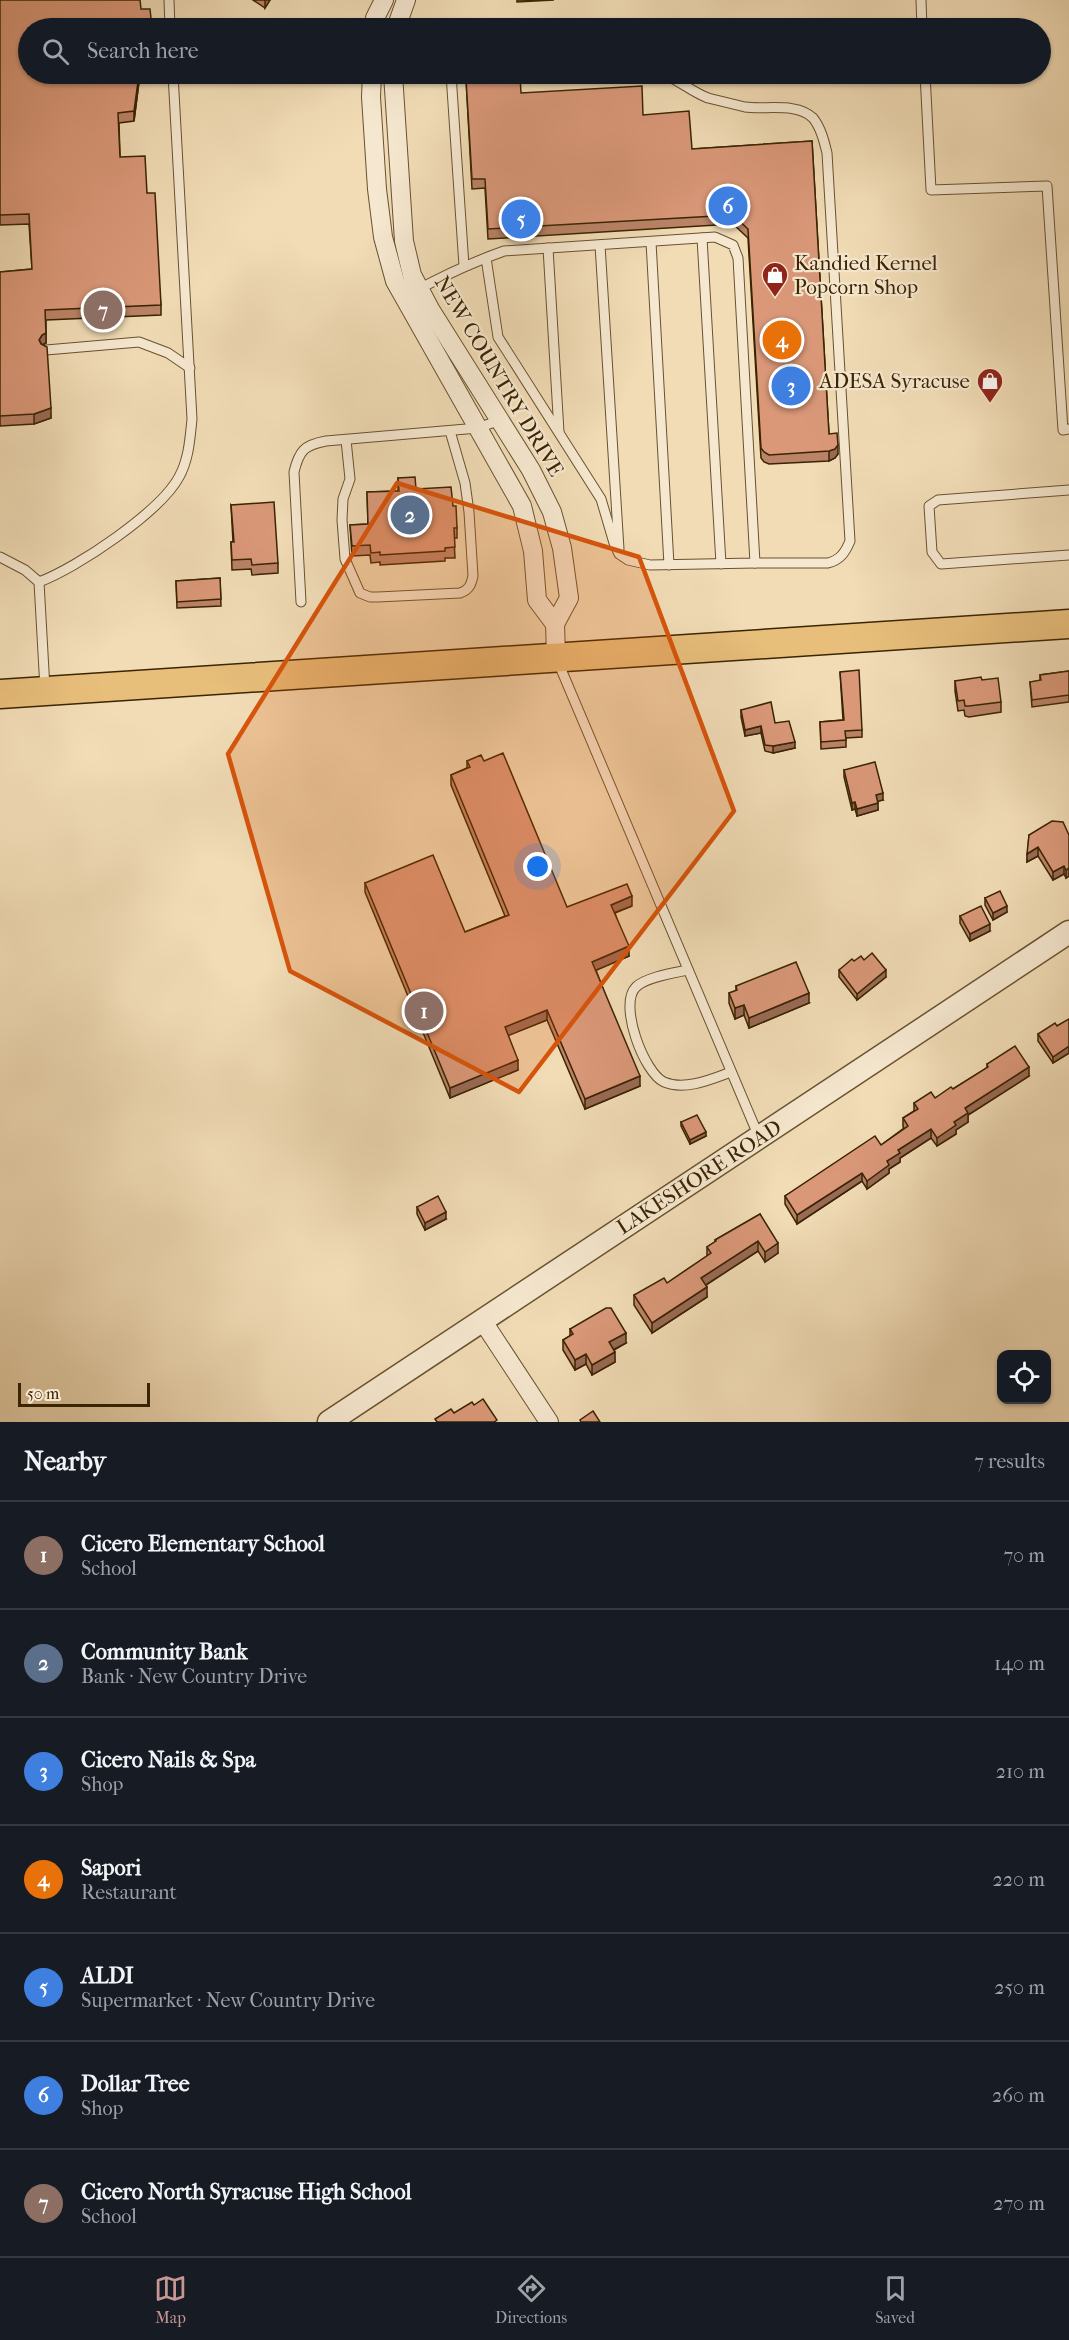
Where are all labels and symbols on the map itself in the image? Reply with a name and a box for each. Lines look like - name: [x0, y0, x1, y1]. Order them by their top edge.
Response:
- pin: 6: [708, 184, 748, 228]
- pin: 5: [502, 196, 540, 242]
- place label: Kandied Kernel Popcorn Shop: [794, 251, 938, 299]
- shop icon: Kandied Kernel Popcorn Shop: [760, 260, 790, 298]
- street label: NEW COUNTRY DRIVE: [430, 271, 568, 481]
- pin: 7: [84, 288, 122, 332]
- pin: 4: [762, 318, 802, 362]
- pin: 3: [772, 364, 810, 408]
- shop icon: ADESA Syracuse: [975, 366, 1005, 404]
- place label: ADESA Syracuse: [818, 369, 970, 393]
- pin: 2: [390, 492, 430, 538]
- your location: [523, 852, 552, 881]
- pin: 1: [404, 988, 444, 1034]
- street label: LAKESHORE ROAD: [612, 1115, 786, 1239]
- scale bar: [18, 1380, 150, 1408]

